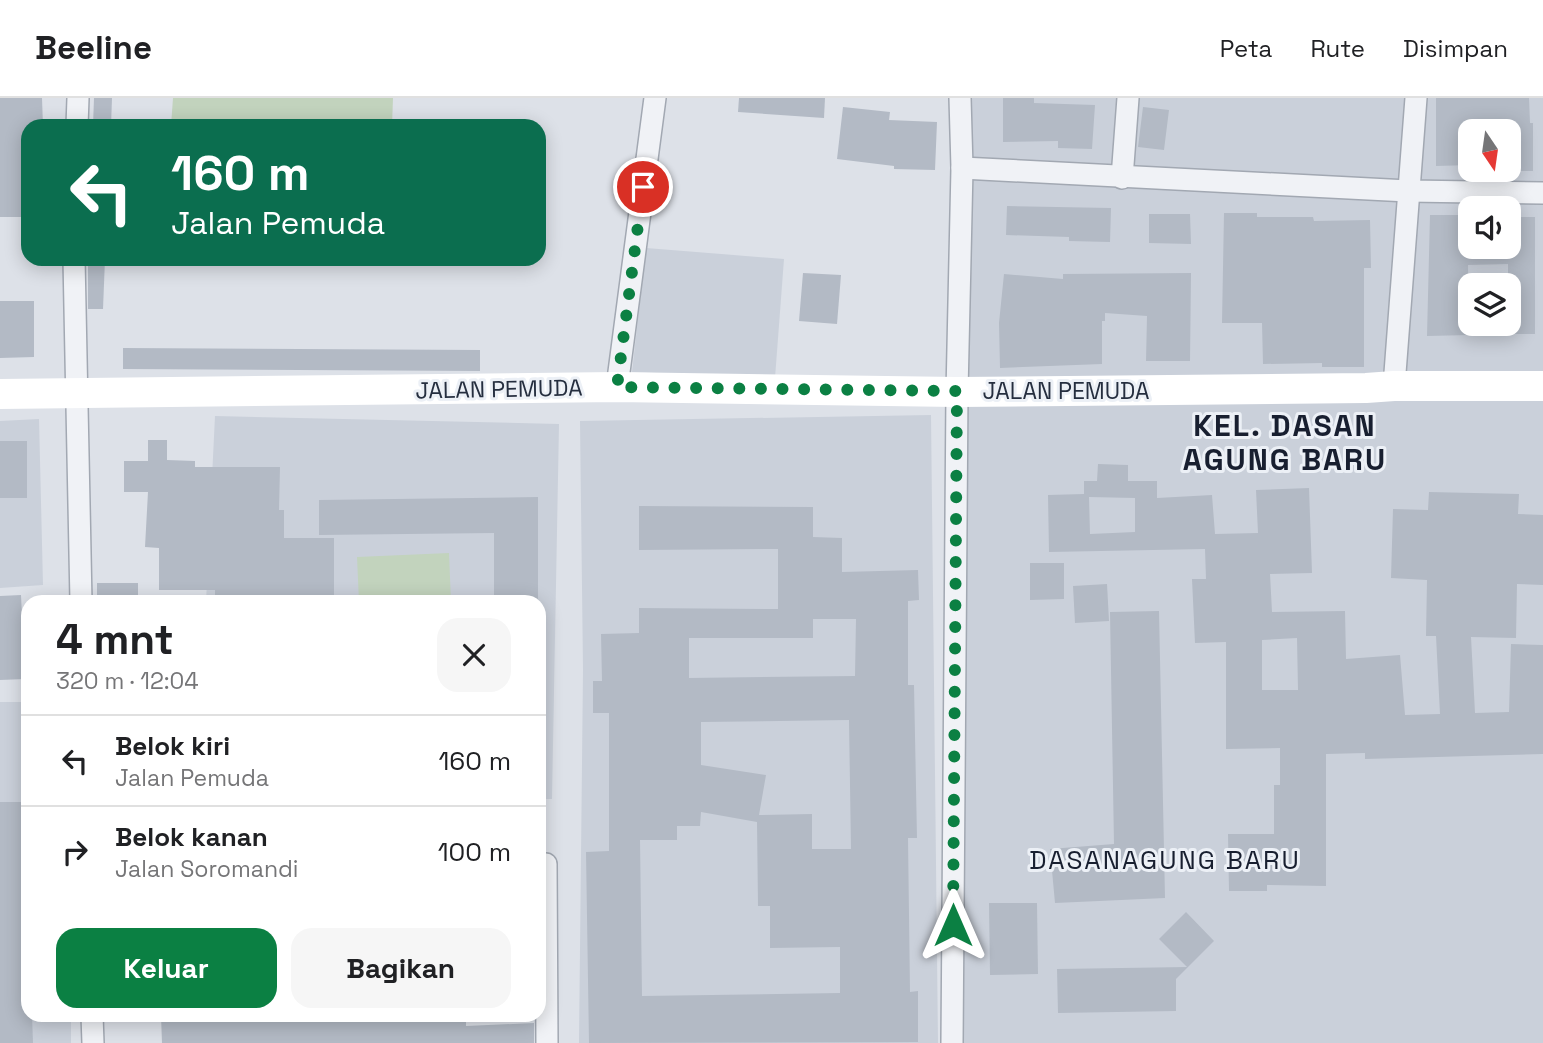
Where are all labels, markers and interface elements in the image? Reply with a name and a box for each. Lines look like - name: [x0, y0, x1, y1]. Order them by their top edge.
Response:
- text: Beeline: [35, 27, 152, 69]
- text: Peta: [1220, 33, 1272, 64]
- text: Rute: [1310, 33, 1365, 64]
- text: Disimpan: [1403, 33, 1508, 64]
- north arrow: [1458, 119, 1521, 182]
- map controls: [1458, 119, 1521, 336]
- text: 160 m: [171, 142, 309, 204]
- icon: left: [56, 147, 147, 238]
- pin: [613, 157, 673, 217]
- icon: arrive: [624, 168, 662, 206]
- button: sound: [1458, 196, 1521, 259]
- text: Jalan Pemuda: [171, 203, 385, 243]
- button: layers: [1458, 273, 1521, 336]
- street label: JALAN PEMUDA: [415, 373, 583, 405]
- street label: JALAN PEMUDA: [982, 376, 1150, 406]
- district label: KEL. DASAN AGUNG BARU: [1183, 406, 1387, 479]
- text: 4 mnt: [56, 613, 174, 666]
- button: close: [437, 618, 511, 692]
- text: 320 m · 12:04: [56, 666, 199, 696]
- text: Belok kiri: [115, 729, 230, 763]
- icon: left: [56, 742, 94, 780]
- text: 160 m: [439, 744, 511, 778]
- text: Jalan Pemuda: [115, 763, 269, 793]
- text: Belok kanan: [115, 820, 268, 854]
- icon: right: [56, 833, 94, 871]
- text: 100 m: [438, 835, 511, 869]
- district label: DASANAGUNG BARU: [1029, 843, 1301, 877]
- text: Jalan Soromandi: [115, 854, 299, 884]
- position arrow: [916, 888, 990, 962]
- button: Keluar: [56, 928, 277, 1008]
- button: Bagikan: [291, 928, 511, 1008]

